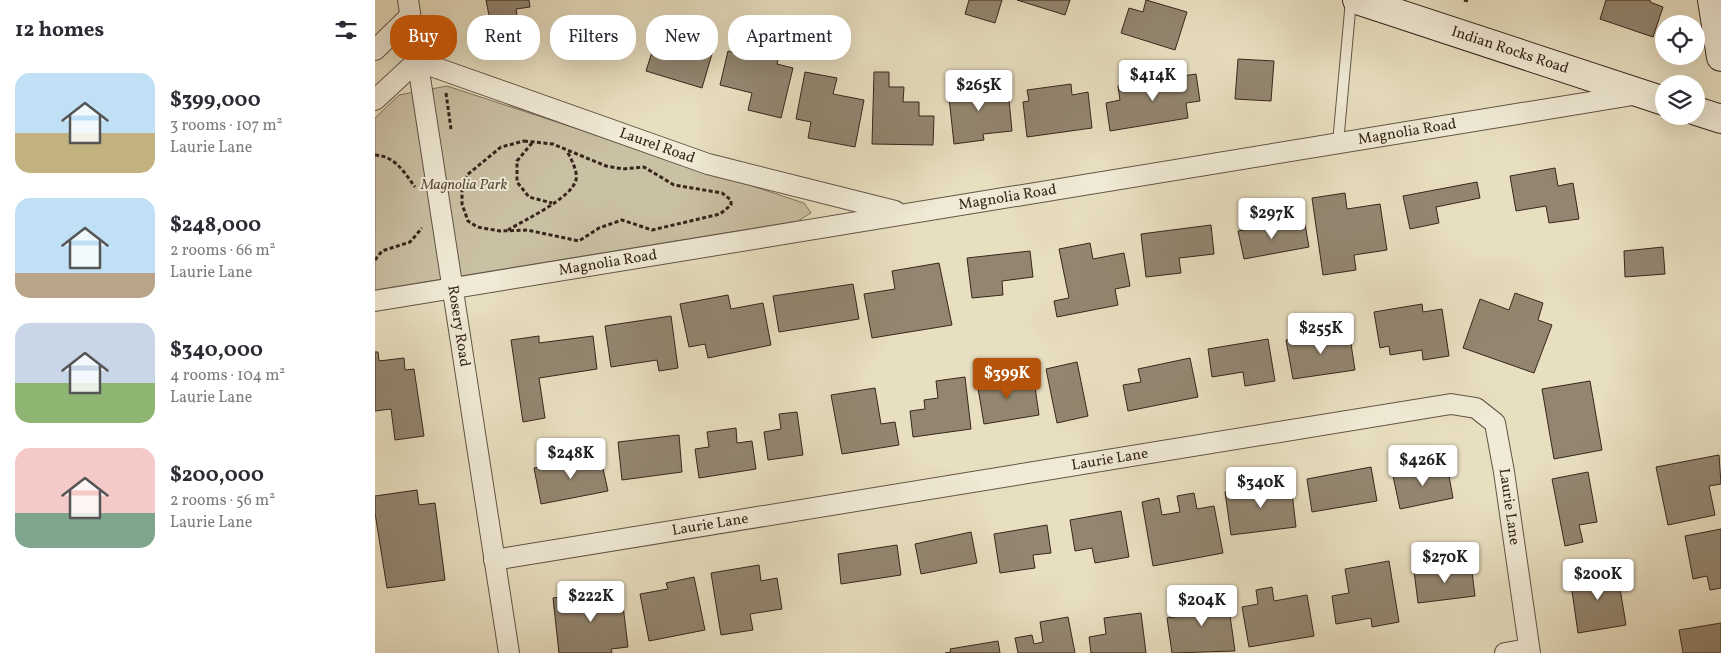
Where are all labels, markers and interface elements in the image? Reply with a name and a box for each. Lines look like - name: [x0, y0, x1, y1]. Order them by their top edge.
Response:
- chip: Buy: [390, 15, 457, 60]
- chip: Rent: [467, 15, 540, 60]
- chip: Filters: [550, 15, 636, 60]
- chip: New: [646, 15, 718, 60]
- chip: Apartment: [728, 15, 851, 60]
- map controls: [1655, 15, 1705, 125]
- button: locate: [1655, 15, 1705, 65]
- text: 12 homes: [15, 16, 104, 45]
- icon: filters: [332, 16, 360, 44]
- street label: Indian Rocks Road: [1448, 21, 1571, 79]
- pin: $414K: [1118, 59, 1188, 102]
- text: $414K: [1130, 65, 1176, 87]
- pin: $265K: [944, 70, 1014, 112]
- text: $265K: [956, 75, 1002, 97]
- button: layers: [1655, 75, 1705, 125]
- text: $399,000: [170, 86, 261, 115]
- icon: home: [55, 93, 115, 153]
- street label: Magnolia Road: [1357, 114, 1458, 150]
- text: 3 rooms · 107 m²: [170, 115, 283, 137]
- street label: Laurel Road: [616, 123, 698, 169]
- text: Laurie Lane: [170, 137, 252, 159]
- park label: Magnolia Park: [420, 175, 507, 196]
- street label: Magnolia Road: [957, 179, 1058, 216]
- pin: $297K: [1237, 198, 1307, 240]
- text: $297K: [1249, 203, 1295, 225]
- text: $248,000: [170, 211, 261, 240]
- icon: home: [55, 218, 115, 278]
- text: 2 rooms · 66 m²: [170, 240, 276, 262]
- street label: Magnolia Road: [557, 244, 659, 281]
- text: Laurie Lane: [170, 262, 252, 284]
- street label: Rosery Road: [442, 284, 475, 368]
- pin: $255K: [1286, 312, 1356, 355]
- text: $255K: [1299, 318, 1343, 340]
- text: $340,000: [170, 336, 263, 365]
- icon: home: [55, 343, 115, 403]
- pin: $399K: [972, 358, 1042, 400]
- text: $399K: [984, 363, 1030, 385]
- text: 4 rooms · 104 m²: [170, 365, 285, 387]
- text: Laurie Lane: [170, 387, 252, 409]
- pin: $248K: [536, 438, 606, 480]
- text: $248K: [548, 443, 594, 465]
- street label: Laurie Lane: [1070, 443, 1150, 476]
- pin: $426K: [1388, 444, 1458, 487]
- text: $426K: [1399, 450, 1447, 472]
- text: $200,000: [170, 461, 264, 490]
- pin: $340K: [1226, 466, 1296, 509]
- street label: Laurie Lane: [1493, 467, 1525, 546]
- icon: home: [55, 468, 115, 528]
- text: $340K: [1237, 472, 1285, 494]
- text: 2 rooms · 56 m²: [170, 490, 275, 512]
- street label: Laurie Lane: [670, 508, 750, 541]
- text: Laurie Lane: [170, 512, 252, 534]
- pin: $270K: [1410, 542, 1480, 584]
- text: $270K: [1422, 547, 1468, 569]
- pin: $200K: [1563, 558, 1633, 601]
- text: $200K: [1574, 564, 1622, 586]
- pin: $222K: [556, 580, 626, 623]
- pin: $204K: [1167, 584, 1237, 627]
- text: $222K: [568, 586, 614, 608]
- text: $204K: [1178, 590, 1226, 612]

